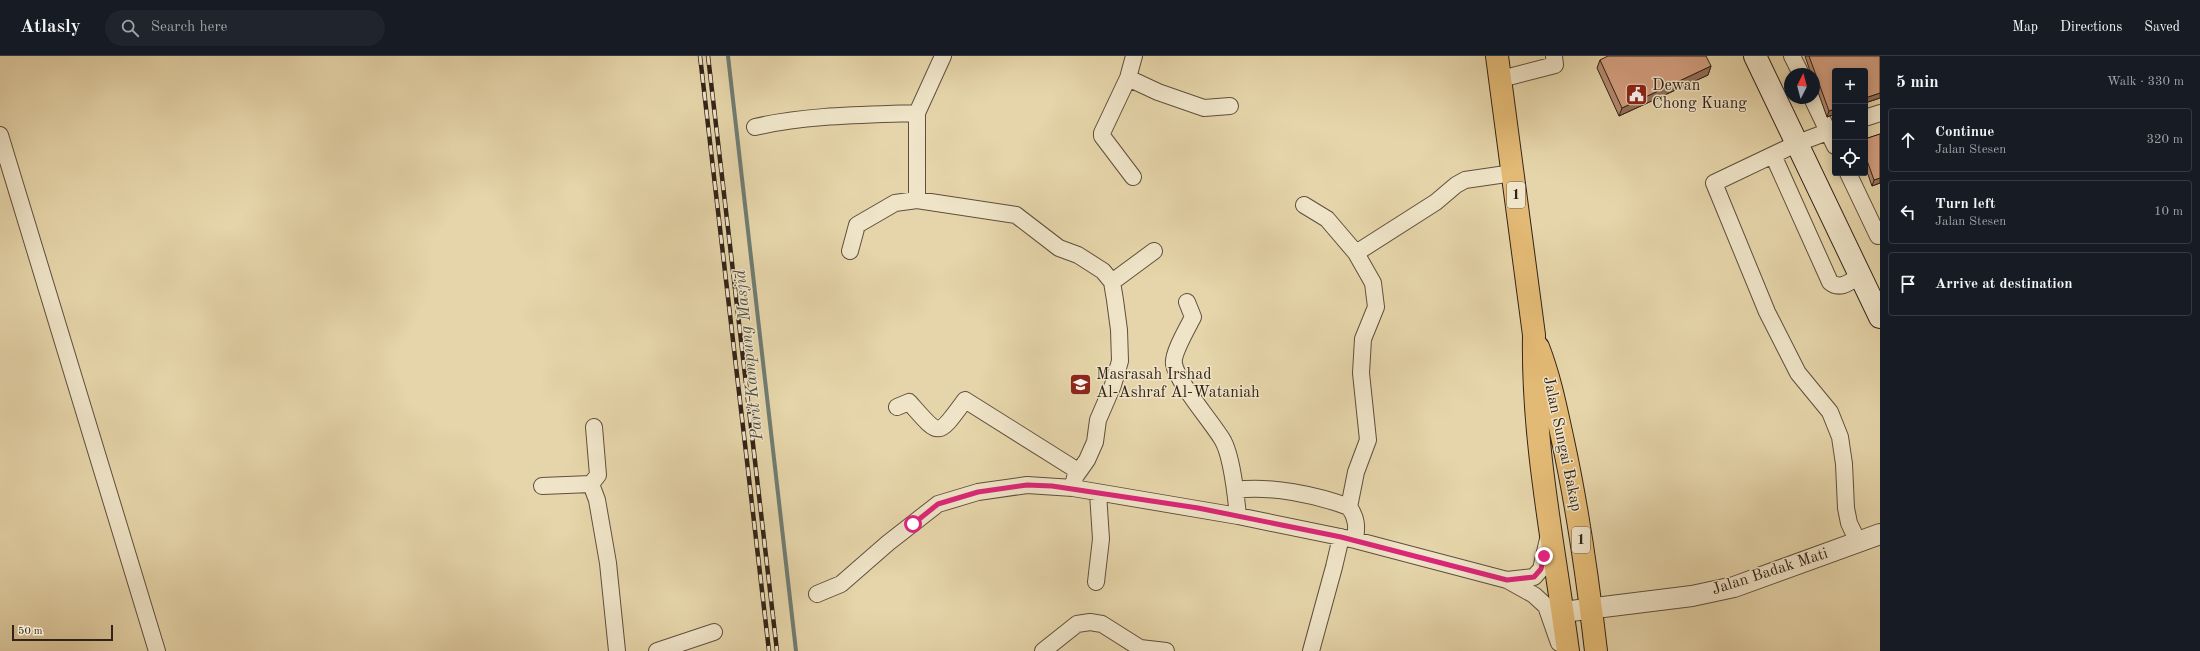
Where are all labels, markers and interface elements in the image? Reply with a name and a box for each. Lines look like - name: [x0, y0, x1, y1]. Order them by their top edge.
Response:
- search box: [105, 10, 385, 46]
- icon: search: [119, 17, 141, 39]
- text: Atlasly: [20, 18, 81, 37]
- text: Search here: [151, 20, 228, 35]
- text: Map: [2012, 20, 2038, 34]
- text: Directions: [2060, 20, 2122, 34]
- text: Saved: [2144, 20, 2180, 34]
- north arrow: [1784, 68, 1820, 104]
- map controls: [1832, 68, 1868, 176]
- button: +: [1832, 68, 1868, 104]
- text: 5 min: [1896, 74, 1939, 91]
- text: Walk · 330 m: [2107, 75, 2184, 88]
- place label: Dewan Chong Kuang: [1652, 78, 1747, 112]
- public building icon: Dewan Chong Kuang: [1623, 82, 1649, 108]
- button: −: [1832, 104, 1868, 140]
- text: Continue: [1935, 125, 1994, 140]
- icon: ahead: [1897, 129, 1919, 151]
- text: 320 m: [2146, 133, 2183, 146]
- button: locate: [1832, 140, 1868, 176]
- text: Jalan Stesen: [1935, 143, 2006, 156]
- road number: 1: [1507, 182, 1525, 208]
- text: Turn left: [1935, 197, 1995, 212]
- icon: left: [1897, 201, 1919, 223]
- text: 10 m: [2154, 205, 2183, 218]
- text: Jalan Stesen: [1935, 215, 2006, 228]
- water label: Parit Kampung Masjid: [731, 268, 767, 442]
- icon: arrive: [1897, 273, 1919, 295]
- text: Arrive at destination: [1935, 277, 2073, 292]
- place label: Masrasah Irshad Al-Ashraf Al-Wataniah: [1096, 367, 1260, 401]
- school or university icon: Masrasah Irshad Al-Ashraf Al-Wataniah: [1068, 371, 1094, 397]
- street label: Jalan Sungai Bakap: [1540, 375, 1584, 513]
- route start: [904, 515, 922, 533]
- road number: 1: [1572, 527, 1590, 553]
- street label: Jalan Badak Mati: [1710, 546, 1830, 598]
- route end: [1535, 547, 1553, 565]
- scale bar: [12, 623, 113, 642]
- text: 50 m: [18, 626, 43, 637]

